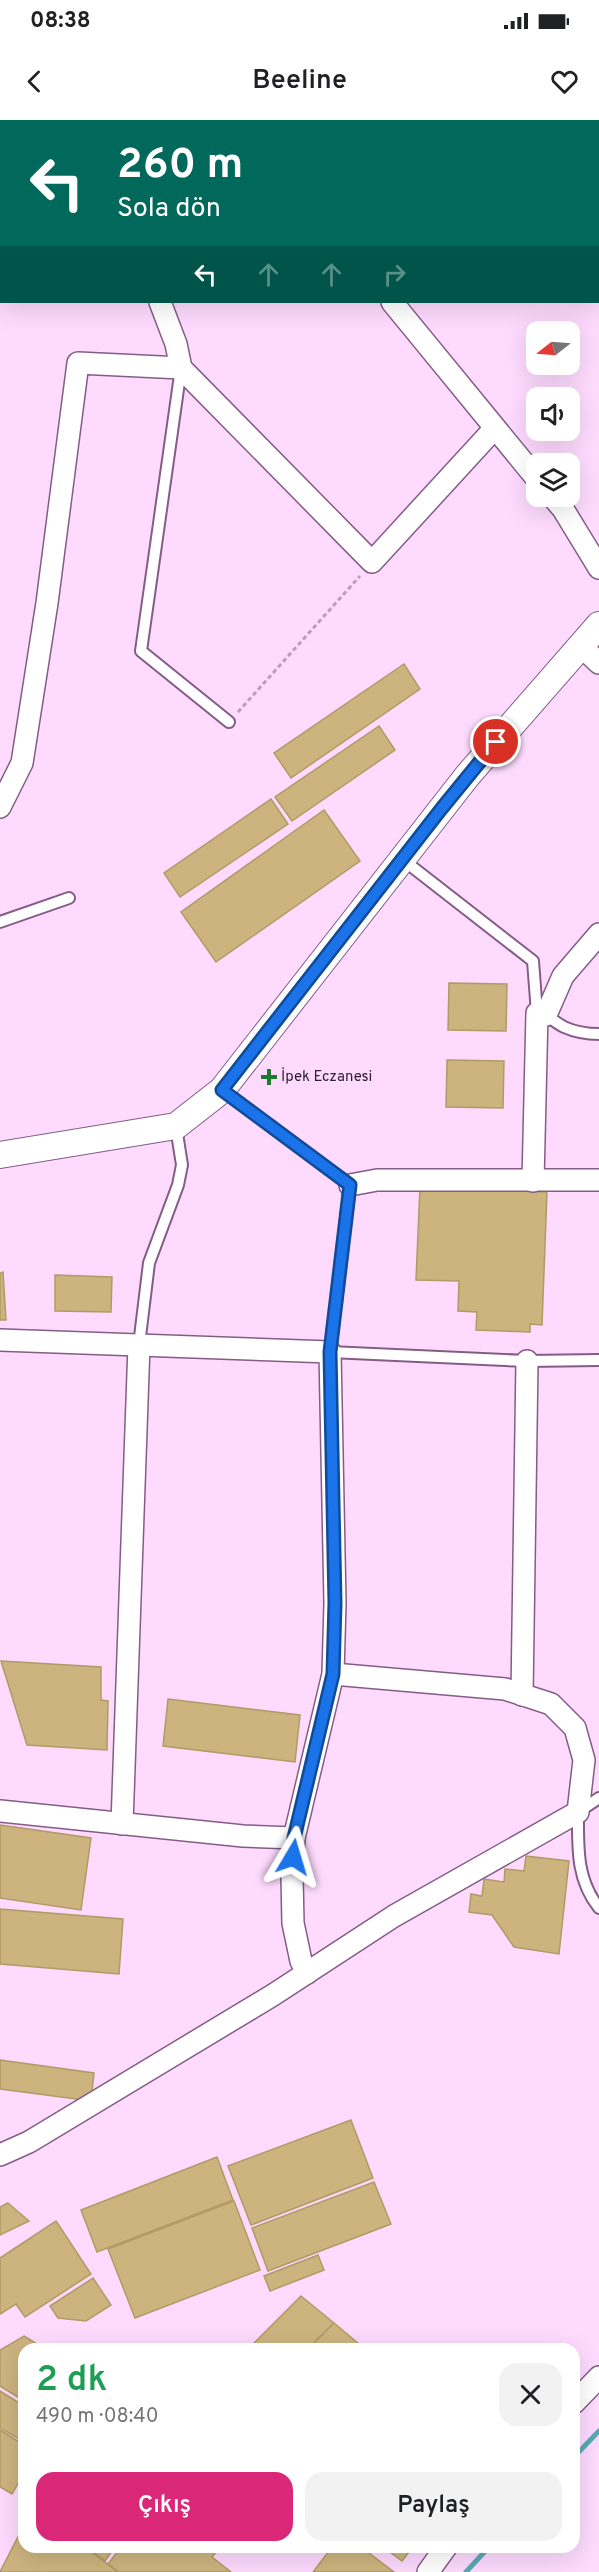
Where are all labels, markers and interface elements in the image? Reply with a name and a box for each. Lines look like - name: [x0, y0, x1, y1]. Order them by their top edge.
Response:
- text: 08:38: [30, 8, 91, 35]
- text: Beeline: [252, 64, 347, 98]
- icon: back: [18, 65, 51, 98]
- icon: heart: [548, 65, 581, 98]
- text: 260 m: [117, 140, 243, 193]
- icon: left: [18, 144, 96, 222]
- text: Sola dön: [117, 192, 221, 226]
- icon: left: [189, 258, 222, 291]
- icon: ahead: [252, 258, 285, 291]
- icon: ahead: [315, 258, 348, 291]
- icon: right: [378, 258, 411, 291]
- north arrow: [526, 321, 580, 375]
- map controls: [526, 321, 580, 507]
- button: sound: [526, 387, 580, 441]
- button: layers: [526, 453, 580, 507]
- pin: [470, 716, 521, 767]
- icon: arrive: [479, 725, 512, 758]
- place label: İpek Eczanesi: [281, 1067, 372, 1087]
- marker: İpek Eczanesi: [262, 1070, 276, 1084]
- position arrow: [261, 1825, 325, 1889]
- text: 2 dk: [36, 2358, 107, 2404]
- button: close: [499, 2363, 562, 2426]
- text: 490 m · 08:40: [36, 2404, 159, 2430]
- button: Çıkış: [36, 2472, 293, 2541]
- button: Paylaş: [305, 2472, 562, 2541]

